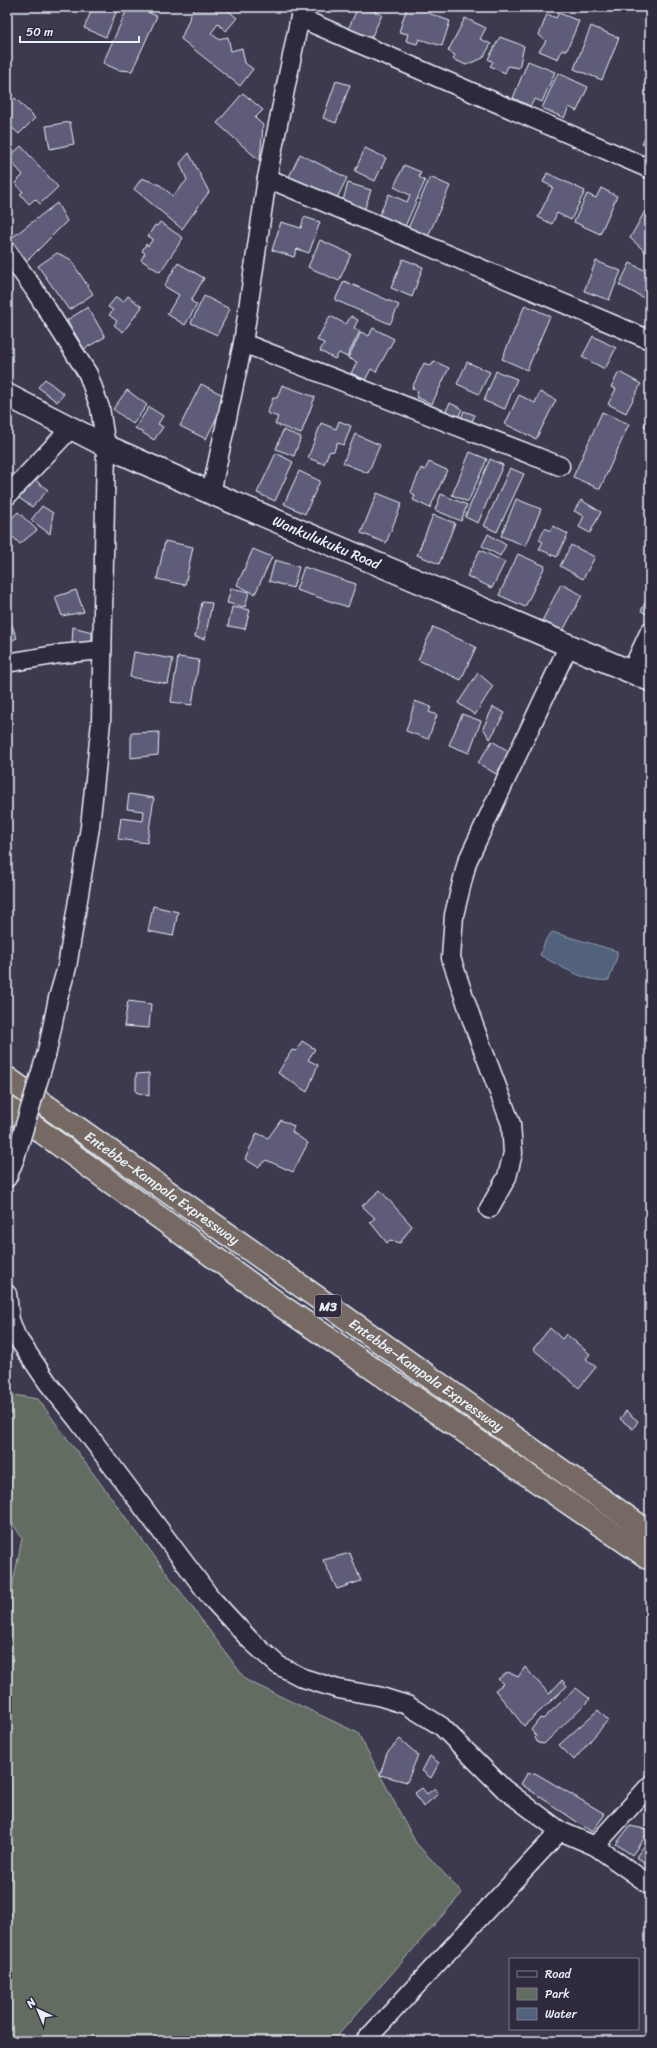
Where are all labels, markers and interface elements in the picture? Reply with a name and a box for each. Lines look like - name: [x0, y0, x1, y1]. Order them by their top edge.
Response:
- scale bar: [20, 18, 139, 44]
- text: 50 m: [26, 21, 53, 43]
- street label: Wankulukuku Road: [268, 509, 386, 577]
- street label: Entebbe–Kampala Expressway: [79, 1124, 245, 1252]
- road number: M3: [315, 1295, 341, 1317]
- street label: Entebbe–Kampala Expressway: [343, 1312, 510, 1439]
- legend: [509, 1958, 639, 2030]
- text: Road: [545, 1963, 572, 1985]
- text: Park: [545, 1983, 570, 2005]
- north arrow: [18, 1990, 58, 2030]
- text: N: [21, 1993, 41, 2013]
- text: Water: [545, 2003, 578, 2025]

